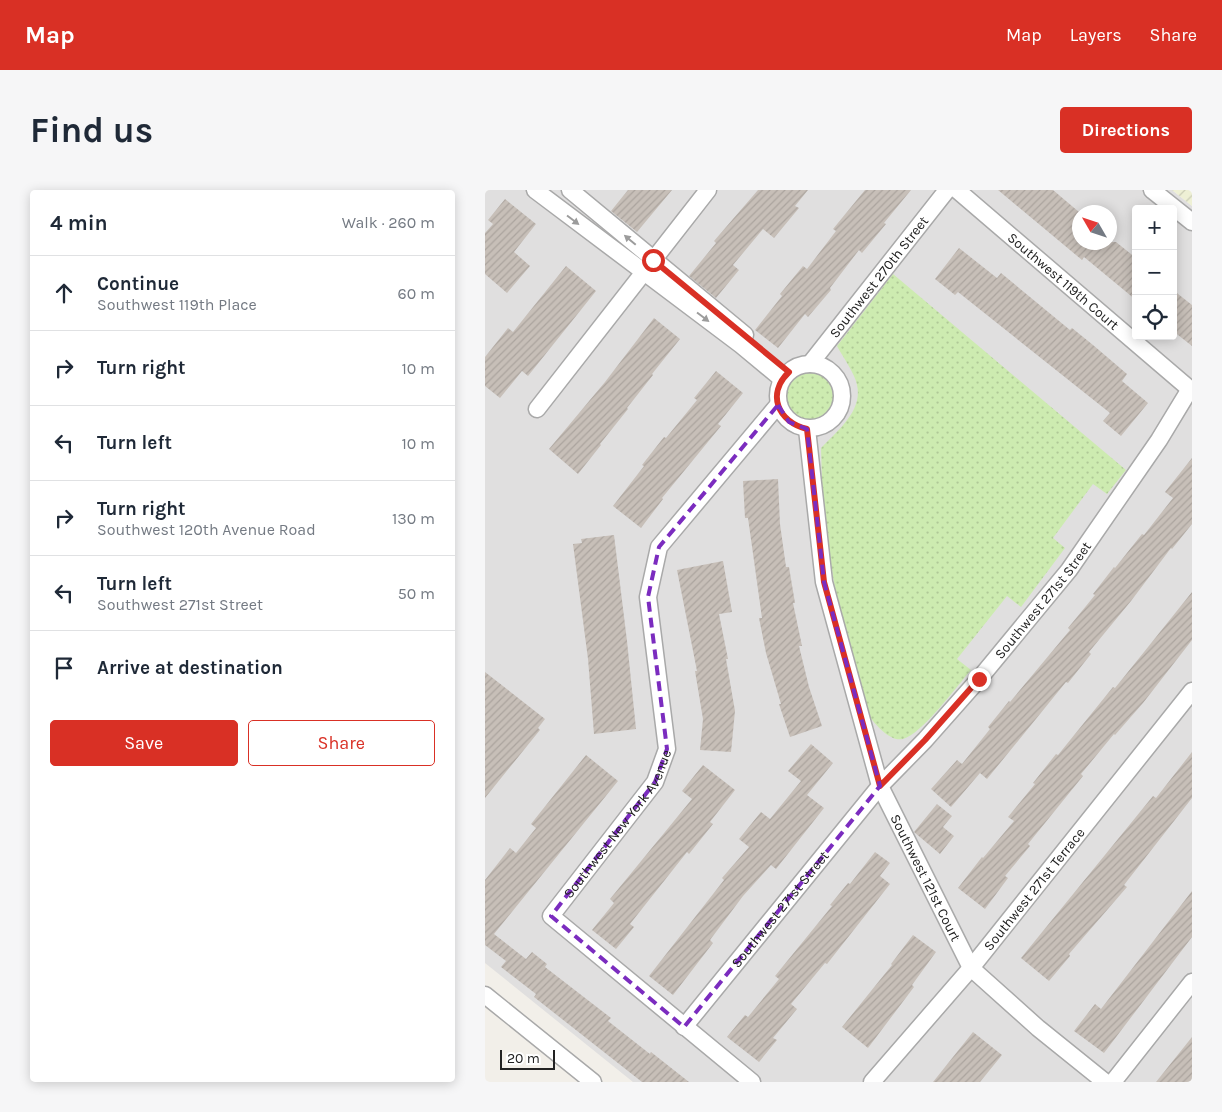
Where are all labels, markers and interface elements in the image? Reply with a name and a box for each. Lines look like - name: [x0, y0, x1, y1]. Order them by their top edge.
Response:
- text: Map: [25, 21, 75, 49]
- text: Map: [1006, 24, 1042, 46]
- text: Layers: [1070, 24, 1122, 46]
- text: Share: [1150, 24, 1197, 46]
- button: Directions: [1060, 107, 1192, 153]
- text: Find us: [30, 110, 153, 151]
- north arrow: [1072, 205, 1117, 250]
- map controls: [1132, 205, 1177, 340]
- button: +: [1132, 205, 1177, 250]
- text: 4 min: [50, 211, 108, 235]
- text: Walk · 260 m: [342, 213, 435, 232]
- street label: Southwest 270th Street: [826, 213, 932, 341]
- one-way arrow: [566, 214, 579, 225]
- street label: Southwest 119th Court: [1004, 229, 1123, 333]
- one-way arrow: [623, 235, 636, 246]
- route start: [642, 249, 665, 272]
- button: −: [1132, 250, 1177, 295]
- text: Continue: [97, 273, 179, 295]
- icon: ahead: [50, 279, 78, 307]
- text: 60 m: [398, 284, 435, 303]
- text: Southwest 119th Place: [97, 295, 257, 314]
- button: locate: [1132, 295, 1177, 340]
- one-way arrow: [696, 312, 709, 323]
- icon: right: [50, 354, 78, 382]
- text: Turn right: [97, 357, 186, 379]
- text: 10 m: [401, 359, 435, 378]
- icon: left: [50, 429, 78, 457]
- text: Turn left: [97, 432, 172, 454]
- text: 10 m: [401, 434, 435, 453]
- text: Turn right: [97, 498, 186, 520]
- icon: right: [50, 504, 78, 532]
- text: 130 m: [392, 509, 435, 528]
- text: Southwest 120th Avenue Road: [97, 520, 316, 539]
- street label: Southwest 271st Street: [991, 538, 1095, 662]
- text: Turn left: [97, 573, 172, 595]
- icon: left: [50, 579, 78, 607]
- text: 50 m: [398, 584, 435, 603]
- text: Southwest 271st Street: [97, 595, 263, 614]
- icon: arrive: [50, 654, 78, 682]
- text: Arrive at destination: [97, 657, 283, 679]
- route end: [968, 668, 991, 691]
- button: Save: [50, 720, 238, 766]
- button: Share: [248, 720, 435, 766]
- street label: Southwest New York Avenue: [560, 747, 675, 902]
- street label: Southwest 121st Court: [887, 811, 965, 944]
- street label: Southwest 271st Terrace: [980, 824, 1088, 954]
- street label: Southwest 271st Street: [727, 847, 832, 971]
- scale bar: [500, 1047, 555, 1070]
- text: 20 m: [507, 1050, 540, 1067]

